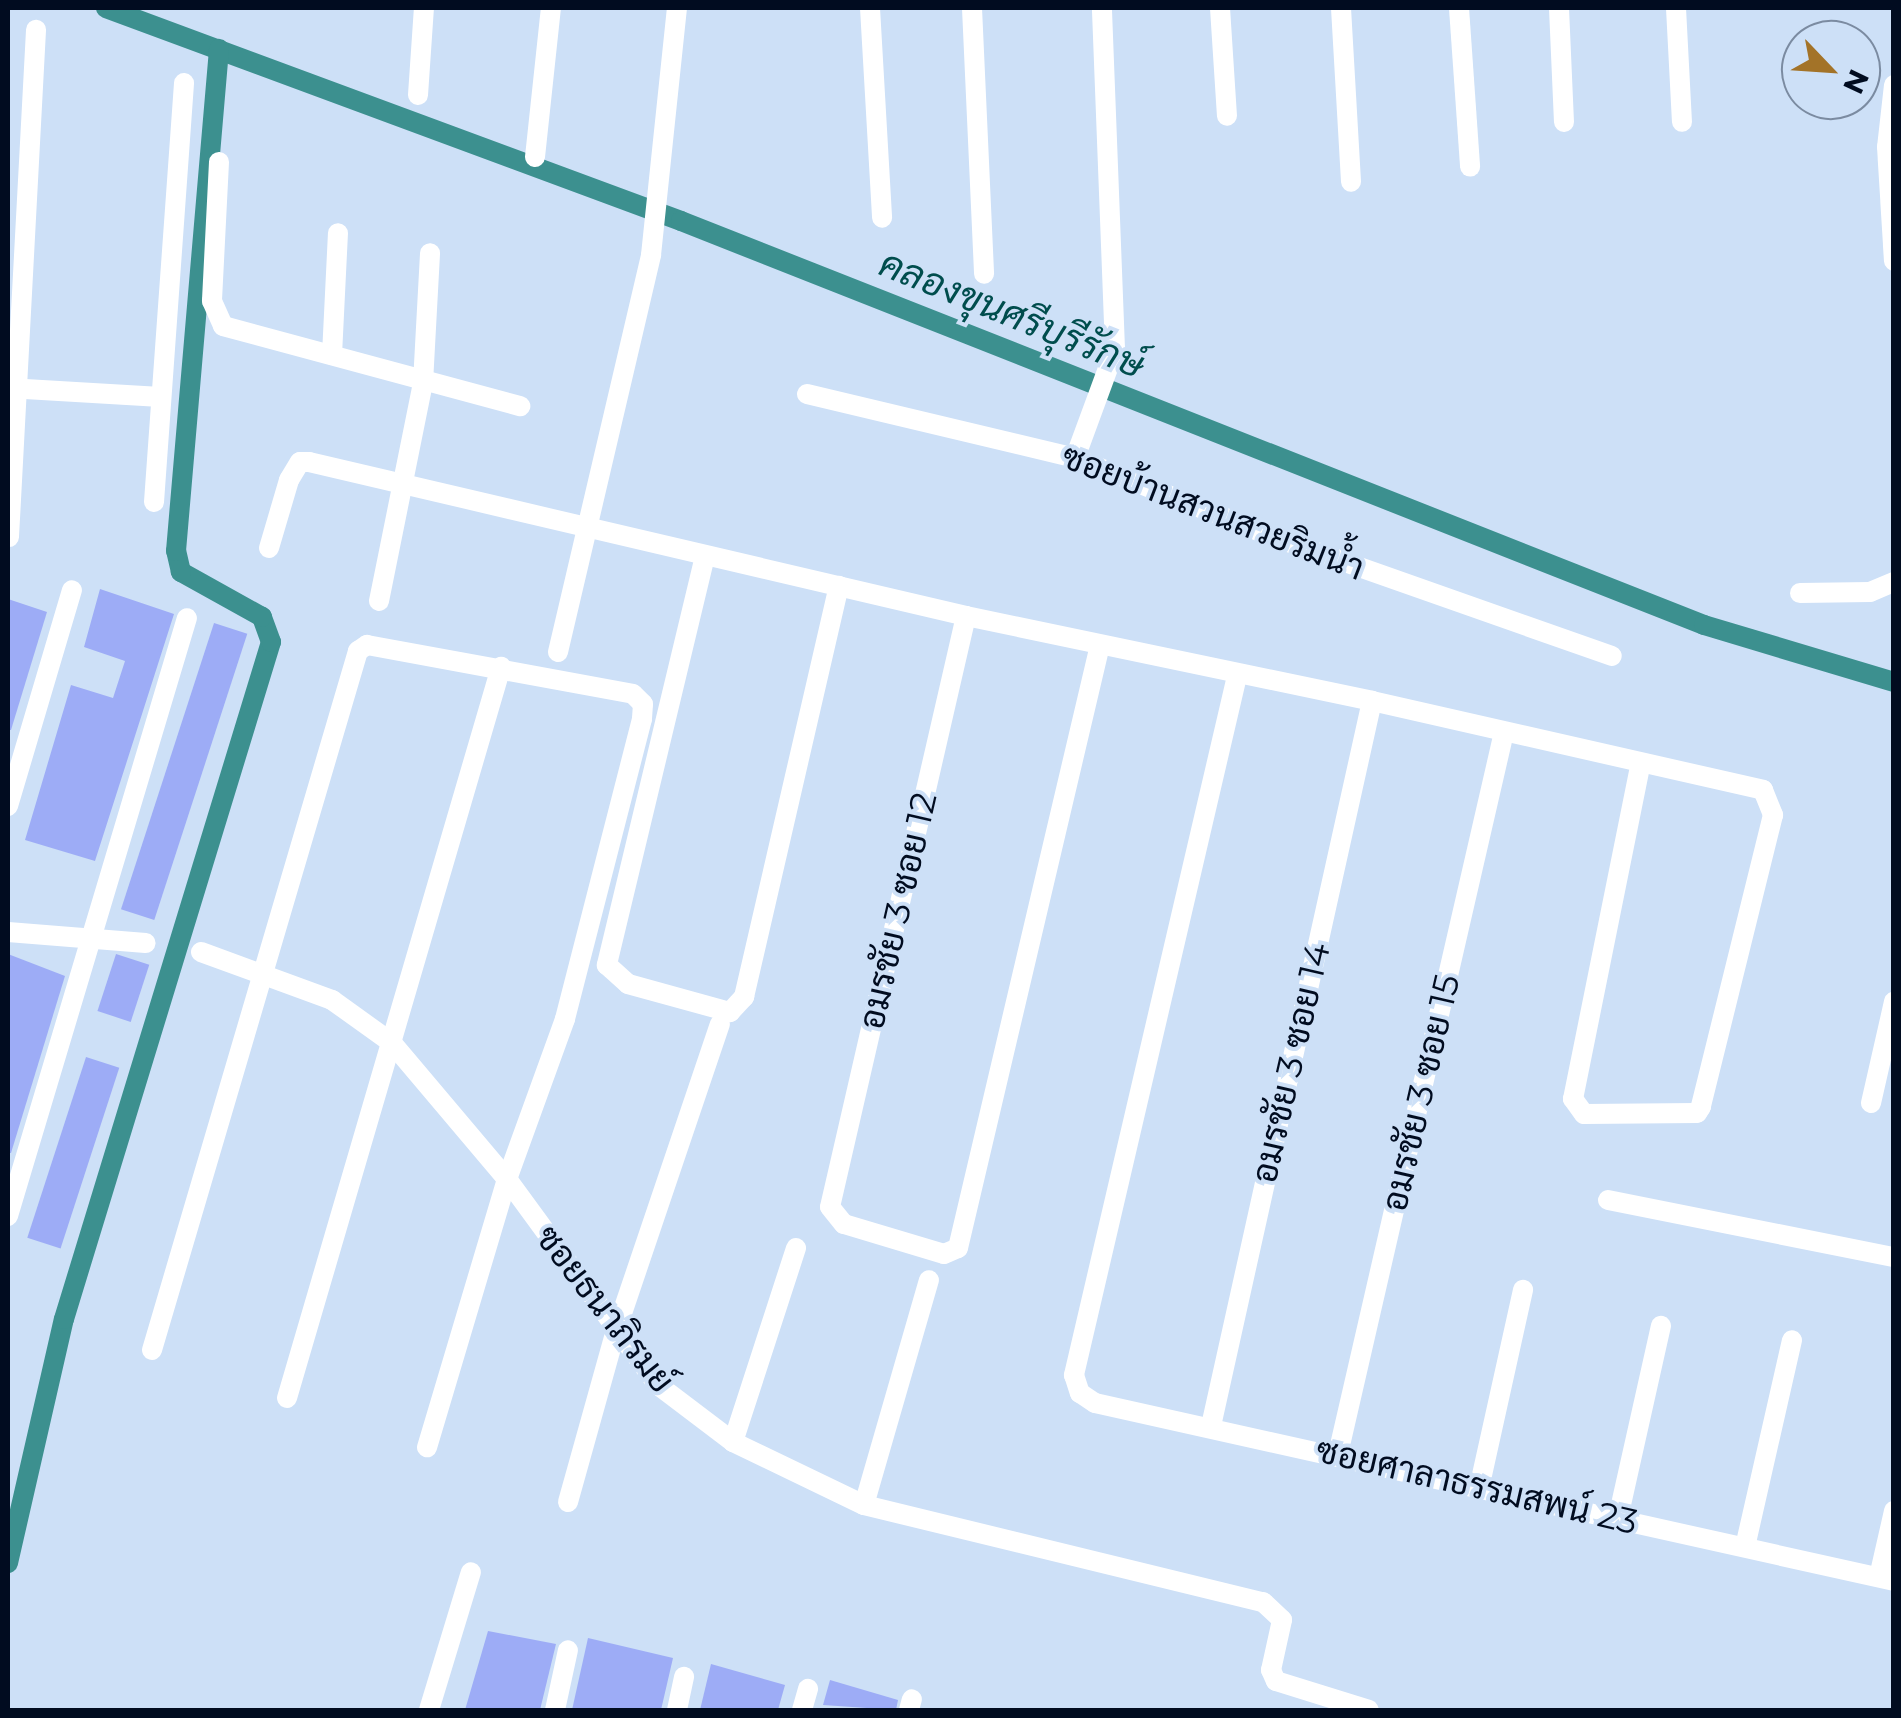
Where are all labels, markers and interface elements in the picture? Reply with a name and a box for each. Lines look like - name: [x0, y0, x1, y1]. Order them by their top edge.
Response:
- north arrow: [1781, 20, 1881, 120]
- text: N: [1836, 64, 1877, 99]
- water label: คลองขุนศรีบุรีรักษ์: [873, 240, 1151, 388]
- street label: ซอยบ้านสวนสวยริมน้ำ: [1056, 435, 1370, 589]
- street label: อมรชัย 3 ซอย 12: [850, 788, 946, 1034]
- street label: อมรชัย 3 ซอย 14: [1243, 939, 1339, 1187]
- street label: อมรชัย 3 ซอย 15: [1373, 970, 1469, 1216]
- street label: ซอยธนาภิรมย์: [527, 1217, 683, 1401]
- street label: ซอยศาลาธรรมสพน์ 23: [1312, 1429, 1642, 1543]

